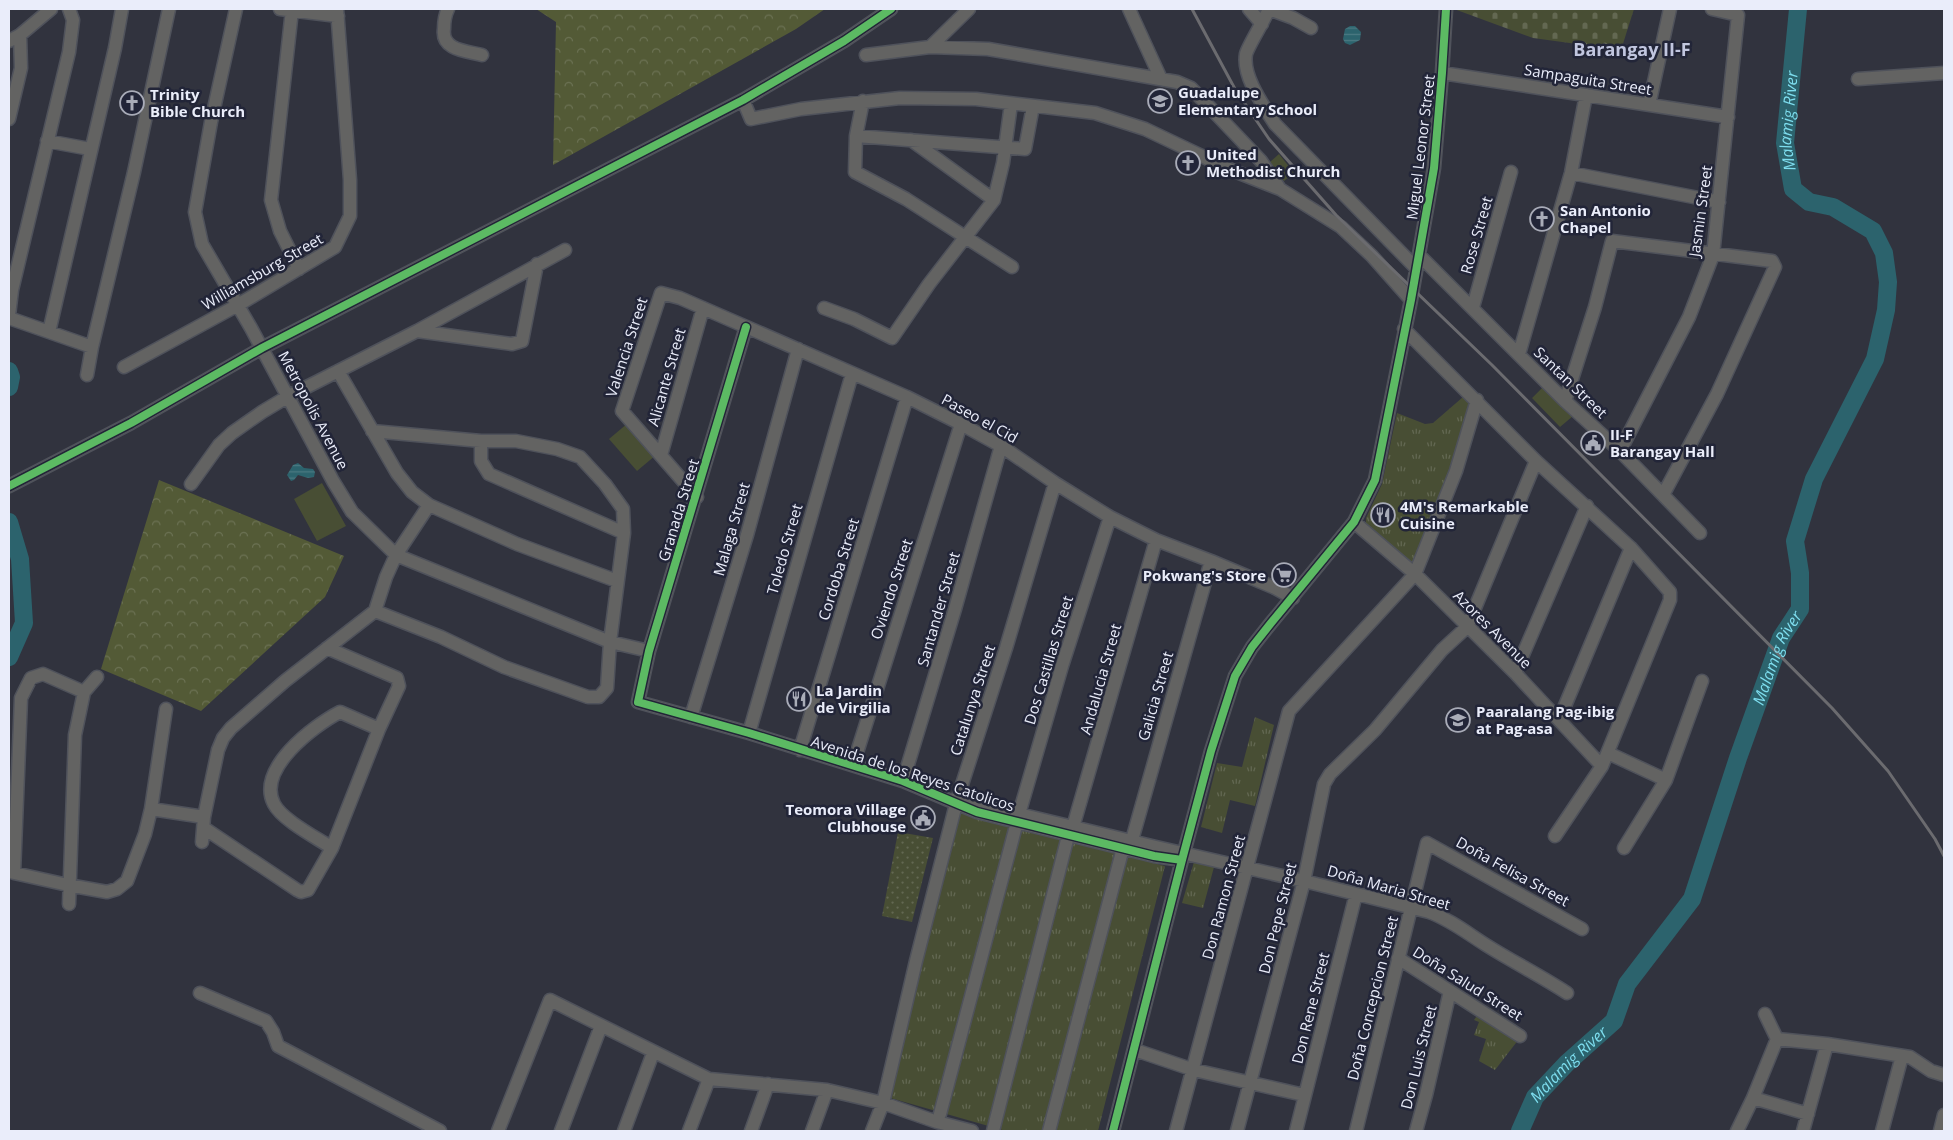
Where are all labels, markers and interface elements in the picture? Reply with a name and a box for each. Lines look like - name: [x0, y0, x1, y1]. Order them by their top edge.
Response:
- district label: Barangay II-F: [1573, 37, 1691, 61]
- street label: Sampaguita Street: [1523, 59, 1653, 99]
- water label: Malamig River: [1774, 69, 1803, 173]
- street label: Miguel Leonor Street: [1401, 73, 1439, 221]
- place label: Guadalupe Elementary School: [1178, 82, 1317, 119]
- place label: Trinity Bible Church: [150, 84, 245, 121]
- school or university icon: Guadalupe Elementary School: [1147, 88, 1173, 114]
- church icon: Trinity Bible Church: [119, 90, 145, 116]
- place label: United Methodist Church: [1206, 144, 1340, 181]
- church icon: United Methodist Church: [1175, 150, 1201, 176]
- street label: Jasmin Street: [1683, 164, 1716, 260]
- street label: Rose Street: [1455, 194, 1497, 276]
- place label: San Antonio Chapel: [1560, 200, 1651, 237]
- church icon: San Antonio Chapel: [1529, 206, 1555, 232]
- street label: Williamsburg Street: [198, 228, 326, 314]
- street label: Valencia Street: [600, 295, 652, 399]
- street label: Alicante Street: [642, 326, 690, 428]
- street label: Santan Street: [1530, 342, 1612, 422]
- street label: Metropolis Avenue: [274, 347, 354, 473]
- street label: Paseo el Cid: [938, 389, 1022, 447]
- place label: II-F Barangay Hall: [1610, 424, 1715, 461]
- public building icon: II-F Barangay Hall: [1580, 430, 1606, 456]
- street label: Granada Street: [653, 456, 703, 564]
- street label: Malaga Street: [708, 480, 754, 578]
- place label: 4M's Remarkable Cuisine: [1400, 496, 1529, 533]
- street label: Toledo Street: [762, 501, 806, 597]
- restaurant icon: 4M's Remarkable Cuisine: [1370, 502, 1396, 528]
- street label: Cordoba Street: [813, 515, 863, 623]
- street label: Oviendo Street: [865, 536, 917, 642]
- street label: Santander Street: [912, 549, 964, 669]
- supermarket icon: Pokwang's Store: [1271, 562, 1297, 588]
- place label: Pokwang's Store: [1143, 565, 1266, 585]
- street label: Azores Avenue: [1449, 585, 1537, 673]
- street label: Dos Castillas Street: [1019, 593, 1077, 727]
- water label: Malamig River: [1747, 606, 1807, 708]
- street label: Andalucia Street: [1075, 621, 1125, 737]
- street label: Catalunya Street: [945, 642, 999, 758]
- street label: Galicia Street: [1133, 649, 1177, 743]
- place label: La Jardin de Virgilia: [816, 680, 891, 717]
- restaurant icon: La Jardin de Virgilia: [786, 686, 812, 712]
- place label: Paaralang Pag-ibig at Pag-asa: [1476, 701, 1615, 738]
- school or university icon: Paaralang Pag-ibig at Pag-asa: [1445, 707, 1471, 733]
- street label: Avenida de los Reyes Catolicos: [809, 731, 1017, 815]
- place label: Teomora Village Clubhouse: [786, 799, 906, 836]
- public building icon: Teomora Village Clubhouse: [910, 805, 936, 831]
- street label: Don Ramon Street: [1197, 832, 1249, 962]
- street label: Doña Felisa Street: [1453, 832, 1573, 910]
- street label: Don Pepe Street: [1254, 860, 1300, 976]
- street label: Doña Maria Street: [1325, 860, 1453, 914]
- street label: Doña Concepcion Street: [1342, 914, 1402, 1082]
- street label: Doña Salud Street: [1409, 941, 1527, 1025]
- street label: Don Rene Street: [1286, 950, 1334, 1066]
- street label: Don Luis Street: [1395, 1003, 1441, 1111]
- water label: Malamig River: [1525, 1021, 1613, 1107]

